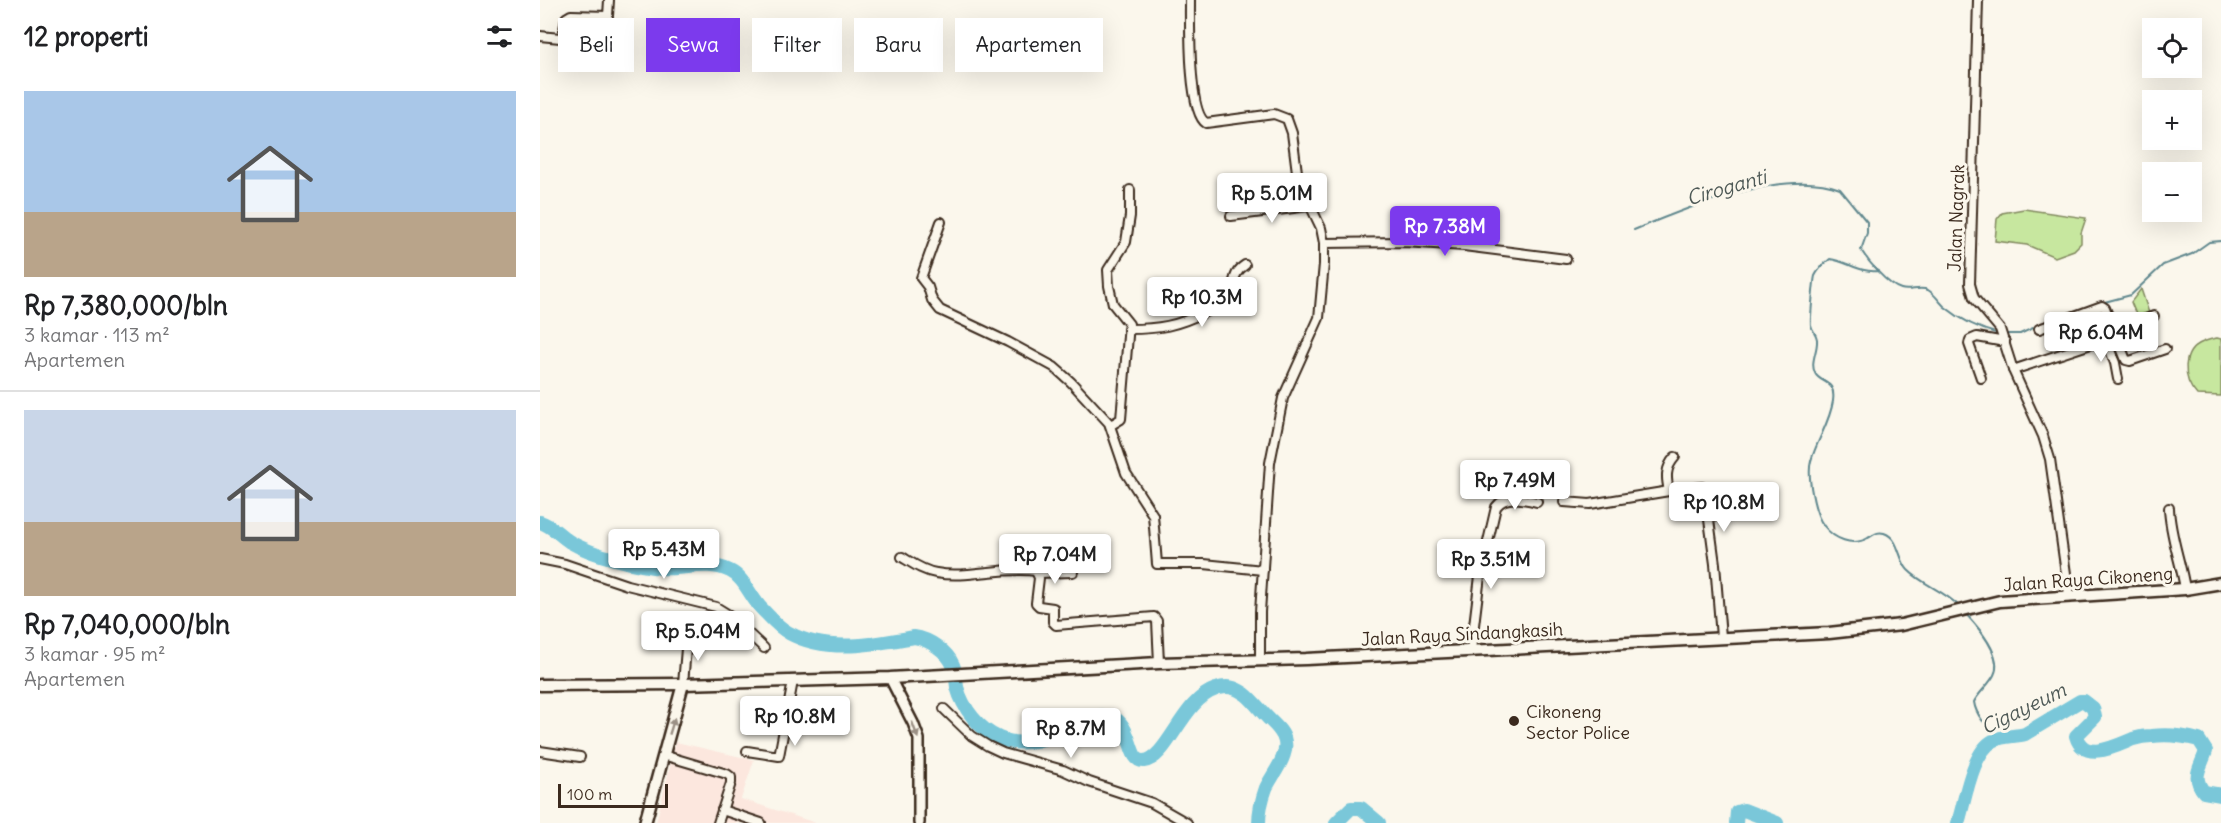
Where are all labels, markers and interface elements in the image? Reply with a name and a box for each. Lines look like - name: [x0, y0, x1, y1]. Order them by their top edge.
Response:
- chip: Beli: [558, 18, 634, 72]
- chip: Sewa: [646, 18, 740, 72]
- chip: Filter: [752, 18, 842, 72]
- chip: Baru: [854, 18, 943, 72]
- chip: Apartemen: [955, 18, 1103, 72]
- map controls: [2142, 18, 2202, 222]
- button: locate: [2142, 18, 2202, 78]
- text: 12 properti: [24, 20, 149, 53]
- icon: filters: [483, 20, 516, 53]
- button: +: [2142, 90, 2202, 150]
- icon: home: [216, 130, 324, 238]
- button: −: [2142, 162, 2202, 222]
- water label: Ciroganti: [1683, 163, 1771, 210]
- street label: Jalan Nagrak: [1943, 164, 1969, 272]
- pin: Rp 5.01M: [1210, 173, 1334, 224]
- text: Rp 5.01M: [1231, 180, 1313, 205]
- pin: Rp 7.38M: [1383, 206, 1507, 257]
- text: Rp 7.38M: [1404, 213, 1486, 238]
- pin: Rp 10.3M: [1140, 277, 1264, 328]
- text: Rp 10.3M: [1161, 284, 1243, 309]
- text: Rp 7,380,000/bln: [24, 289, 228, 322]
- pin: Rp 6.04M: [2039, 312, 2163, 363]
- text: Rp 6.04M: [2058, 319, 2144, 344]
- text: 3 kamar · 113 m²: [24, 322, 170, 347]
- text: Apartemen: [24, 347, 125, 372]
- icon: home: [216, 449, 324, 557]
- pin: Rp 7.49M: [1453, 460, 1577, 511]
- text: Rp 7.49M: [1474, 467, 1556, 492]
- pin: Rp 10.8M: [1662, 482, 1786, 533]
- text: Rp 10.8M: [1683, 489, 1765, 514]
- pin: Rp 5.43M: [602, 529, 726, 580]
- pin: Rp 7.04M: [993, 534, 1117, 585]
- text: Rp 5.43M: [622, 536, 706, 561]
- pin: Rp 3.51M: [1429, 539, 1553, 590]
- text: Rp 7.04M: [1013, 541, 1097, 566]
- text: Rp 3.51M: [1451, 546, 1531, 571]
- street label: Jalan Raya Cikoneng: [2002, 562, 2174, 596]
- text: Rp 7,040,000/bln: [24, 608, 230, 641]
- pin: Rp 5.04M: [636, 611, 760, 662]
- street label: Jalan Raya Sindangkasih: [1360, 617, 1564, 651]
- text: Rp 5.04M: [655, 618, 741, 643]
- text: 3 kamar · 95 m²: [24, 641, 165, 666]
- text: Apartemen: [24, 666, 125, 691]
- water label: Cigayeum: [1976, 677, 2070, 739]
- pin: Rp 10.8M: [733, 696, 857, 747]
- place label: Cikoneng Sector Police: [1526, 700, 1630, 744]
- text: Rp 10.8M: [754, 703, 836, 728]
- pin: Rp 8.7M: [1016, 708, 1126, 759]
- marker: Cikoneng Sector Police: [1507, 714, 1521, 728]
- text: Rp 8.7M: [1036, 715, 1106, 740]
- one-way arrow: [668, 717, 677, 735]
- one-way arrow: [911, 722, 921, 740]
- scale bar: [558, 781, 668, 808]
- text: 100 m: [567, 784, 612, 804]

